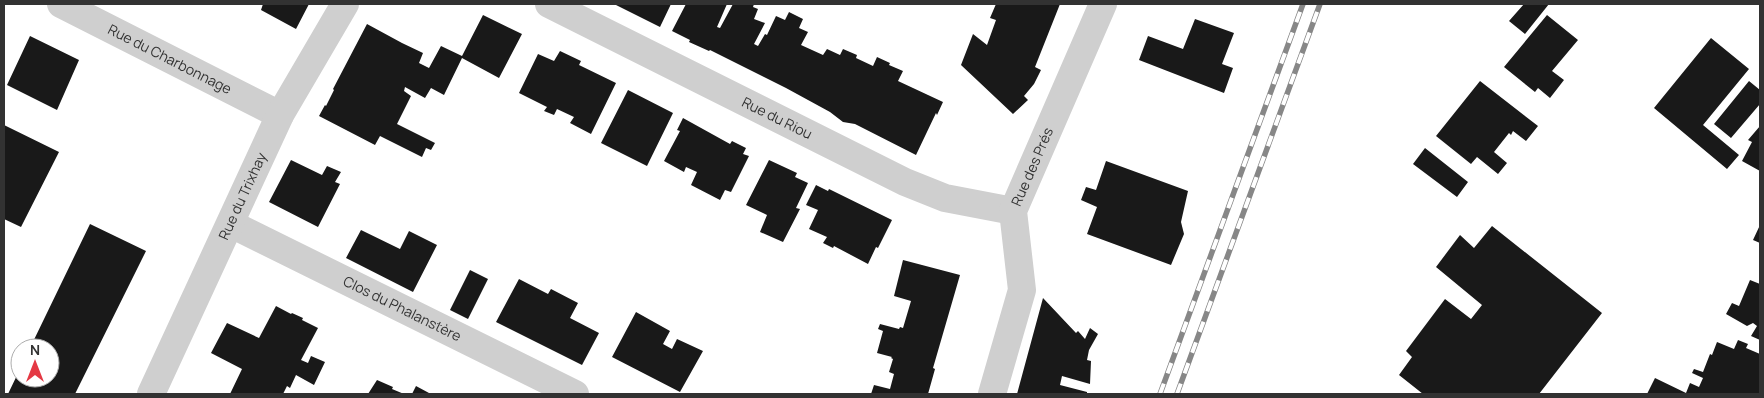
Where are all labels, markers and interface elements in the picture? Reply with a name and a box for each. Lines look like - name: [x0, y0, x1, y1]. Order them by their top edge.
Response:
- street label: Rue du Charbonnage: [105, 19, 235, 98]
- street label: Rue du Riou: [739, 92, 816, 143]
- street label: Rue des Prés: [1006, 124, 1057, 209]
- street label: Rue du Trixhay: [214, 149, 271, 243]
- street label: Clos du Phalanstère: [340, 271, 465, 345]
- north arrow: [10, 338, 60, 388]
- text: N: [30, 340, 40, 359]

